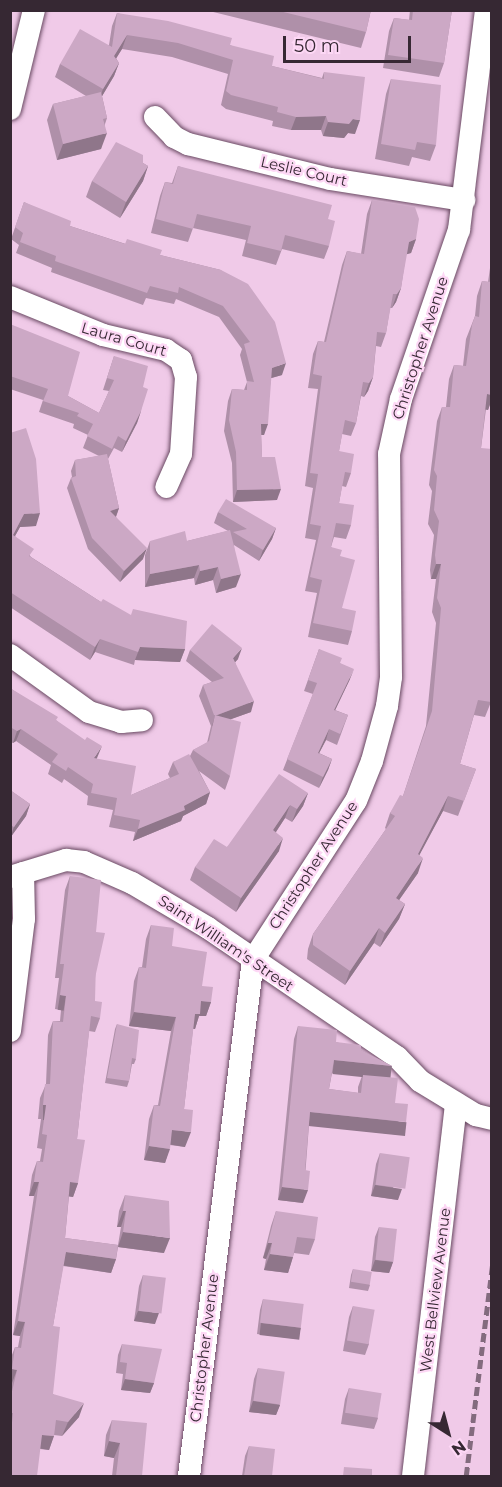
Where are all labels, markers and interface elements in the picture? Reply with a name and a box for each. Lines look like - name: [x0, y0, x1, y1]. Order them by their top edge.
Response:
- scale bar: [286, 24, 414, 62]
- text: 50 m: [294, 35, 340, 57]
- street label: Leslie Court: [259, 152, 349, 190]
- street label: Christopher Avenue: [388, 274, 452, 422]
- street label: Laura Court: [79, 318, 169, 360]
- street label: Christopher Avenue: [265, 798, 361, 932]
- street label: Saint William's Street: [155, 891, 297, 995]
- street label: West Bellview Avenue: [416, 1207, 454, 1373]
- street label: Christopher Avenue: [186, 1273, 222, 1423]
- north arrow: [418, 1403, 478, 1463]
- text: N: [448, 1436, 470, 1459]

